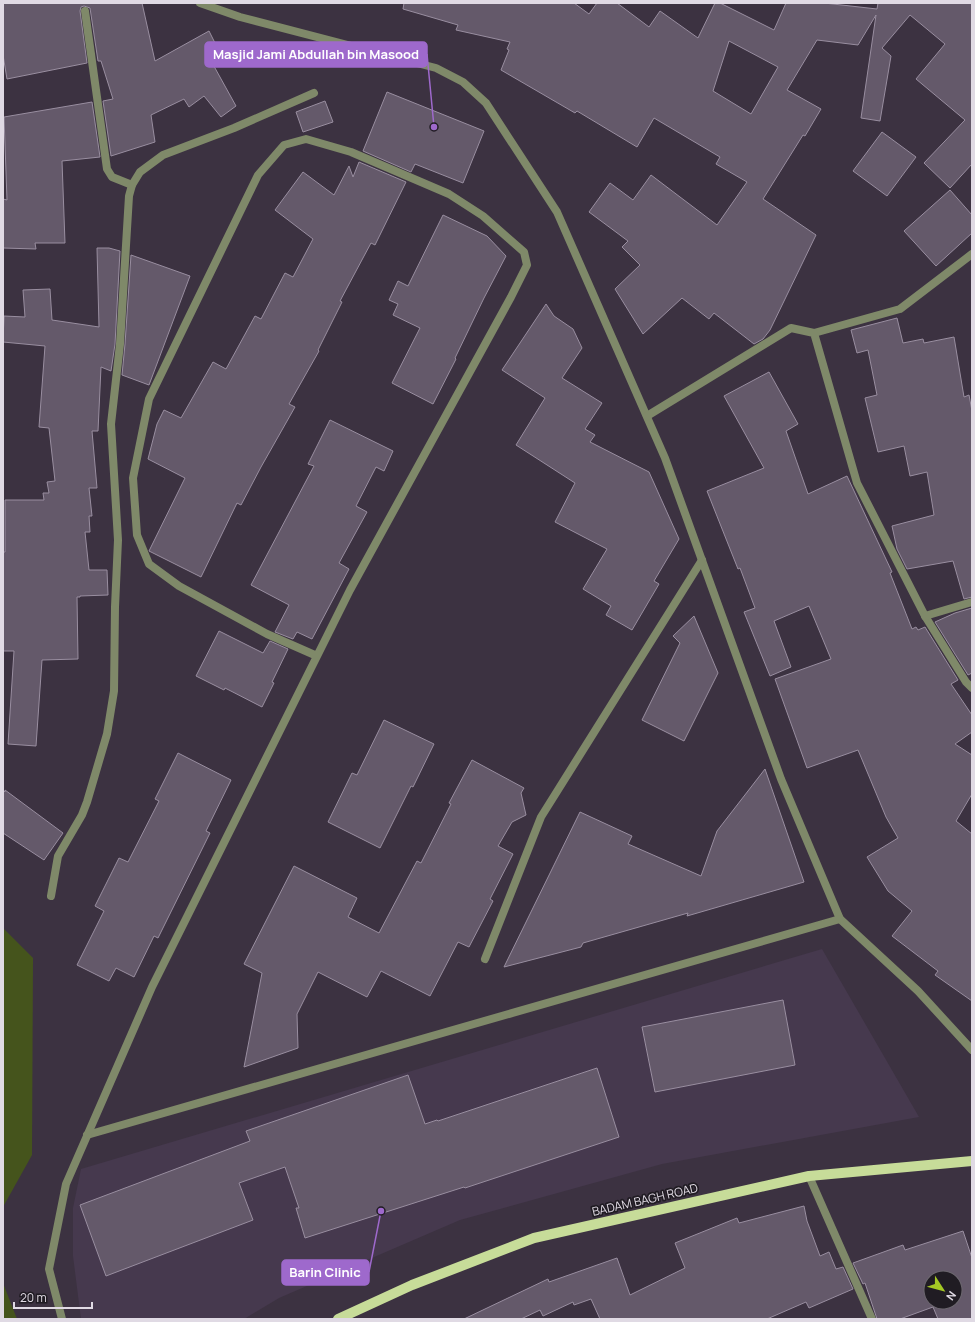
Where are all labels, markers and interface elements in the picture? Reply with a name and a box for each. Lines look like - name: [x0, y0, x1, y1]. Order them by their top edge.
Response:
- callout: Masjid Jami Abdullah bin Masood: [205, 42, 427, 67]
- text: Masjid Jami Abdullah bin Masood: [213, 45, 419, 63]
- street label: BADAM BAGH ROAD: [590, 1179, 700, 1220]
- callout: Barin Clinic: [282, 1260, 369, 1285]
- text: Barin Clinic: [289, 1263, 361, 1281]
- north arrow: [923, 1270, 963, 1310]
- scale bar: [14, 1284, 92, 1310]
- text: 20 m: [20, 1289, 47, 1306]
- text: N: [943, 1289, 960, 1304]

